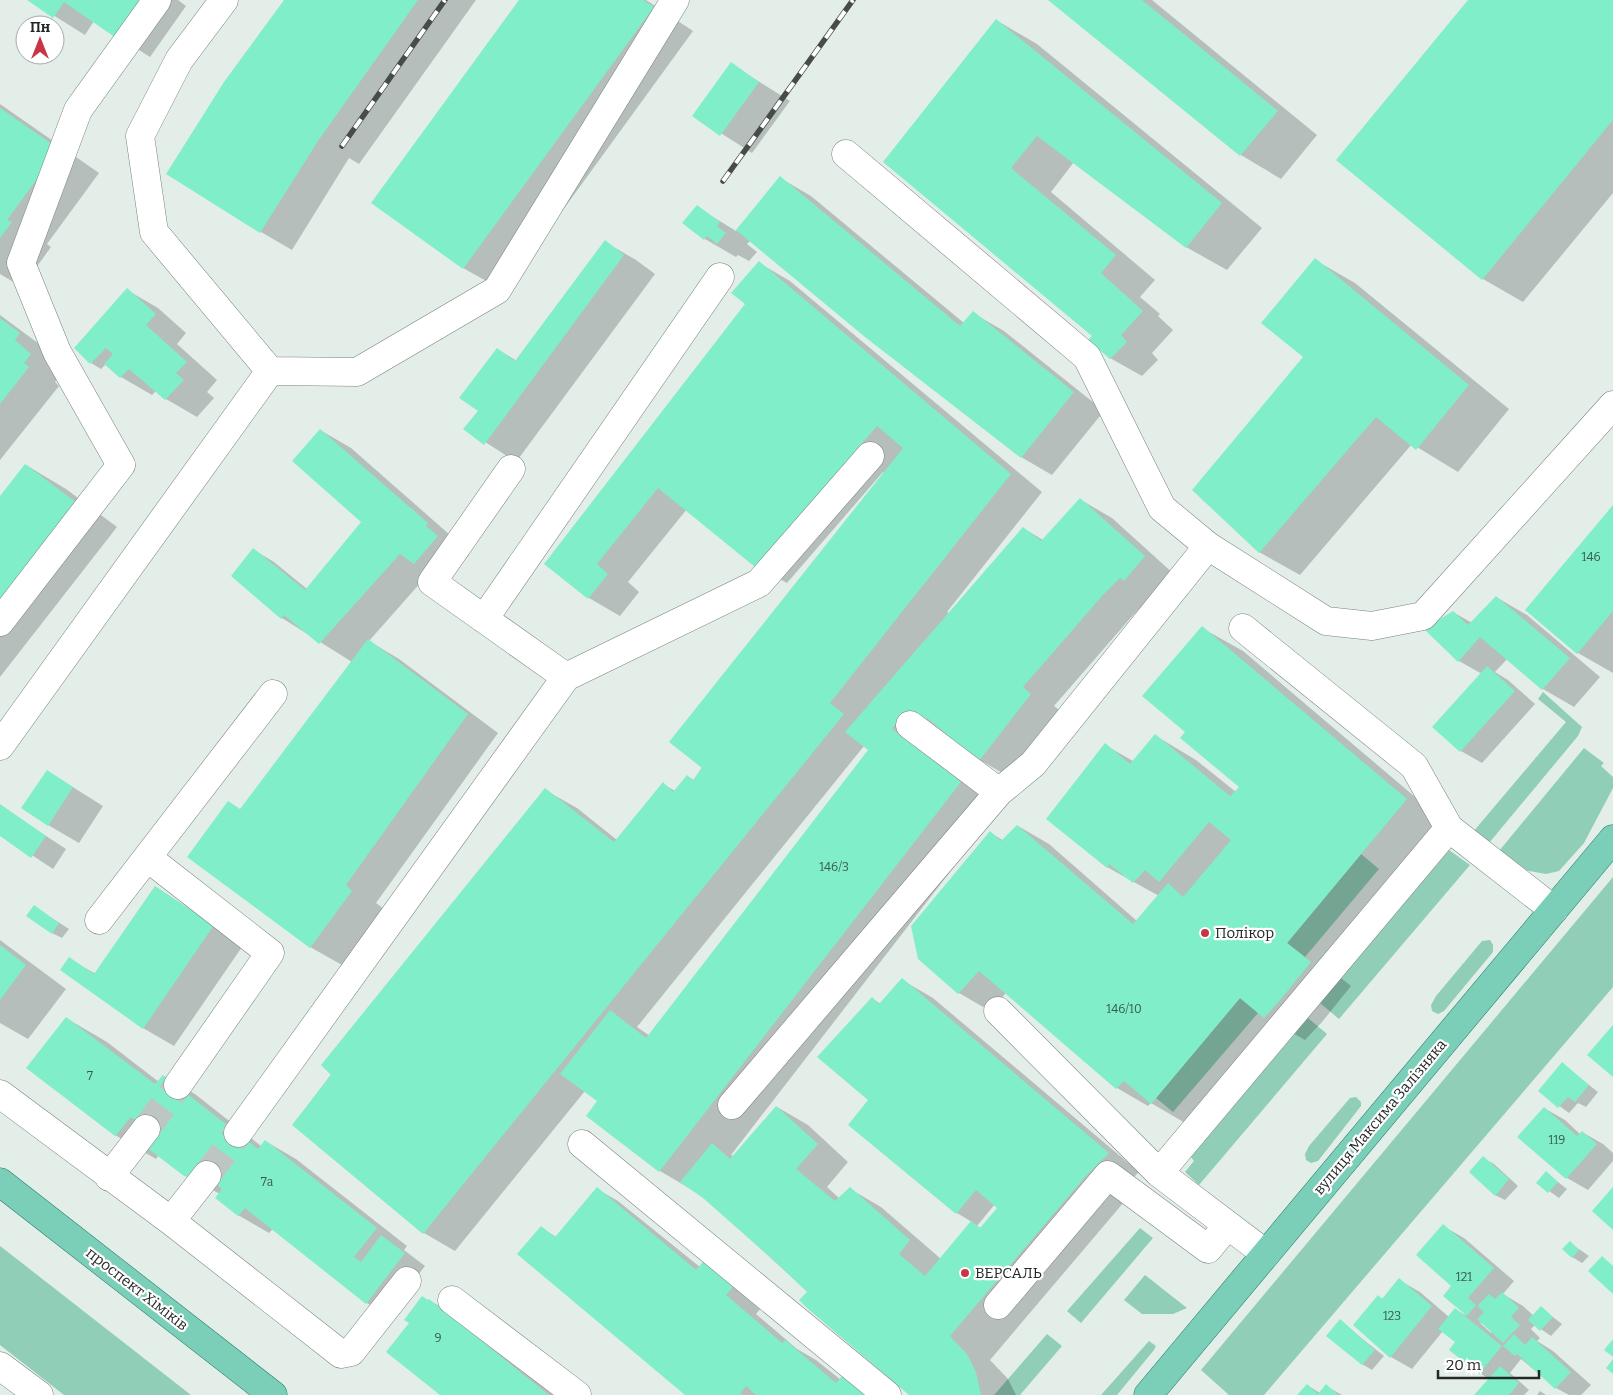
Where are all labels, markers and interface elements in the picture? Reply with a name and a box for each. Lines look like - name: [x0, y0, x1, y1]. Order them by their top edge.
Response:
- north arrow: [15, 15, 65, 65]
- text: Пн: [30, 19, 50, 36]
- house number: 146: [1582, 550, 1600, 564]
- house number: 146/3: [819, 860, 849, 874]
- place label: Полікор: [1215, 924, 1274, 942]
- marker: Полікор: [1199, 927, 1211, 939]
- house number: 146/10: [1106, 1002, 1142, 1016]
- street label: вулиця Максима Залізняка: [1310, 1036, 1450, 1198]
- house number: 7: [87, 1069, 93, 1083]
- house number: 119: [1549, 1133, 1565, 1147]
- house number: 7а: [261, 1175, 274, 1189]
- street label: проспект Хіміків: [82, 1244, 192, 1334]
- place label: ВЕРСАЛЬ: [975, 1264, 1042, 1282]
- marker: ВЕРСАЛЬ: [959, 1267, 971, 1279]
- house number: 121: [1456, 1270, 1472, 1284]
- house number: 123: [1383, 1309, 1401, 1323]
- house number: 9: [434, 1331, 442, 1345]
- scale bar: [1438, 1348, 1539, 1380]
- text: 20 m: [1446, 1356, 1482, 1374]

